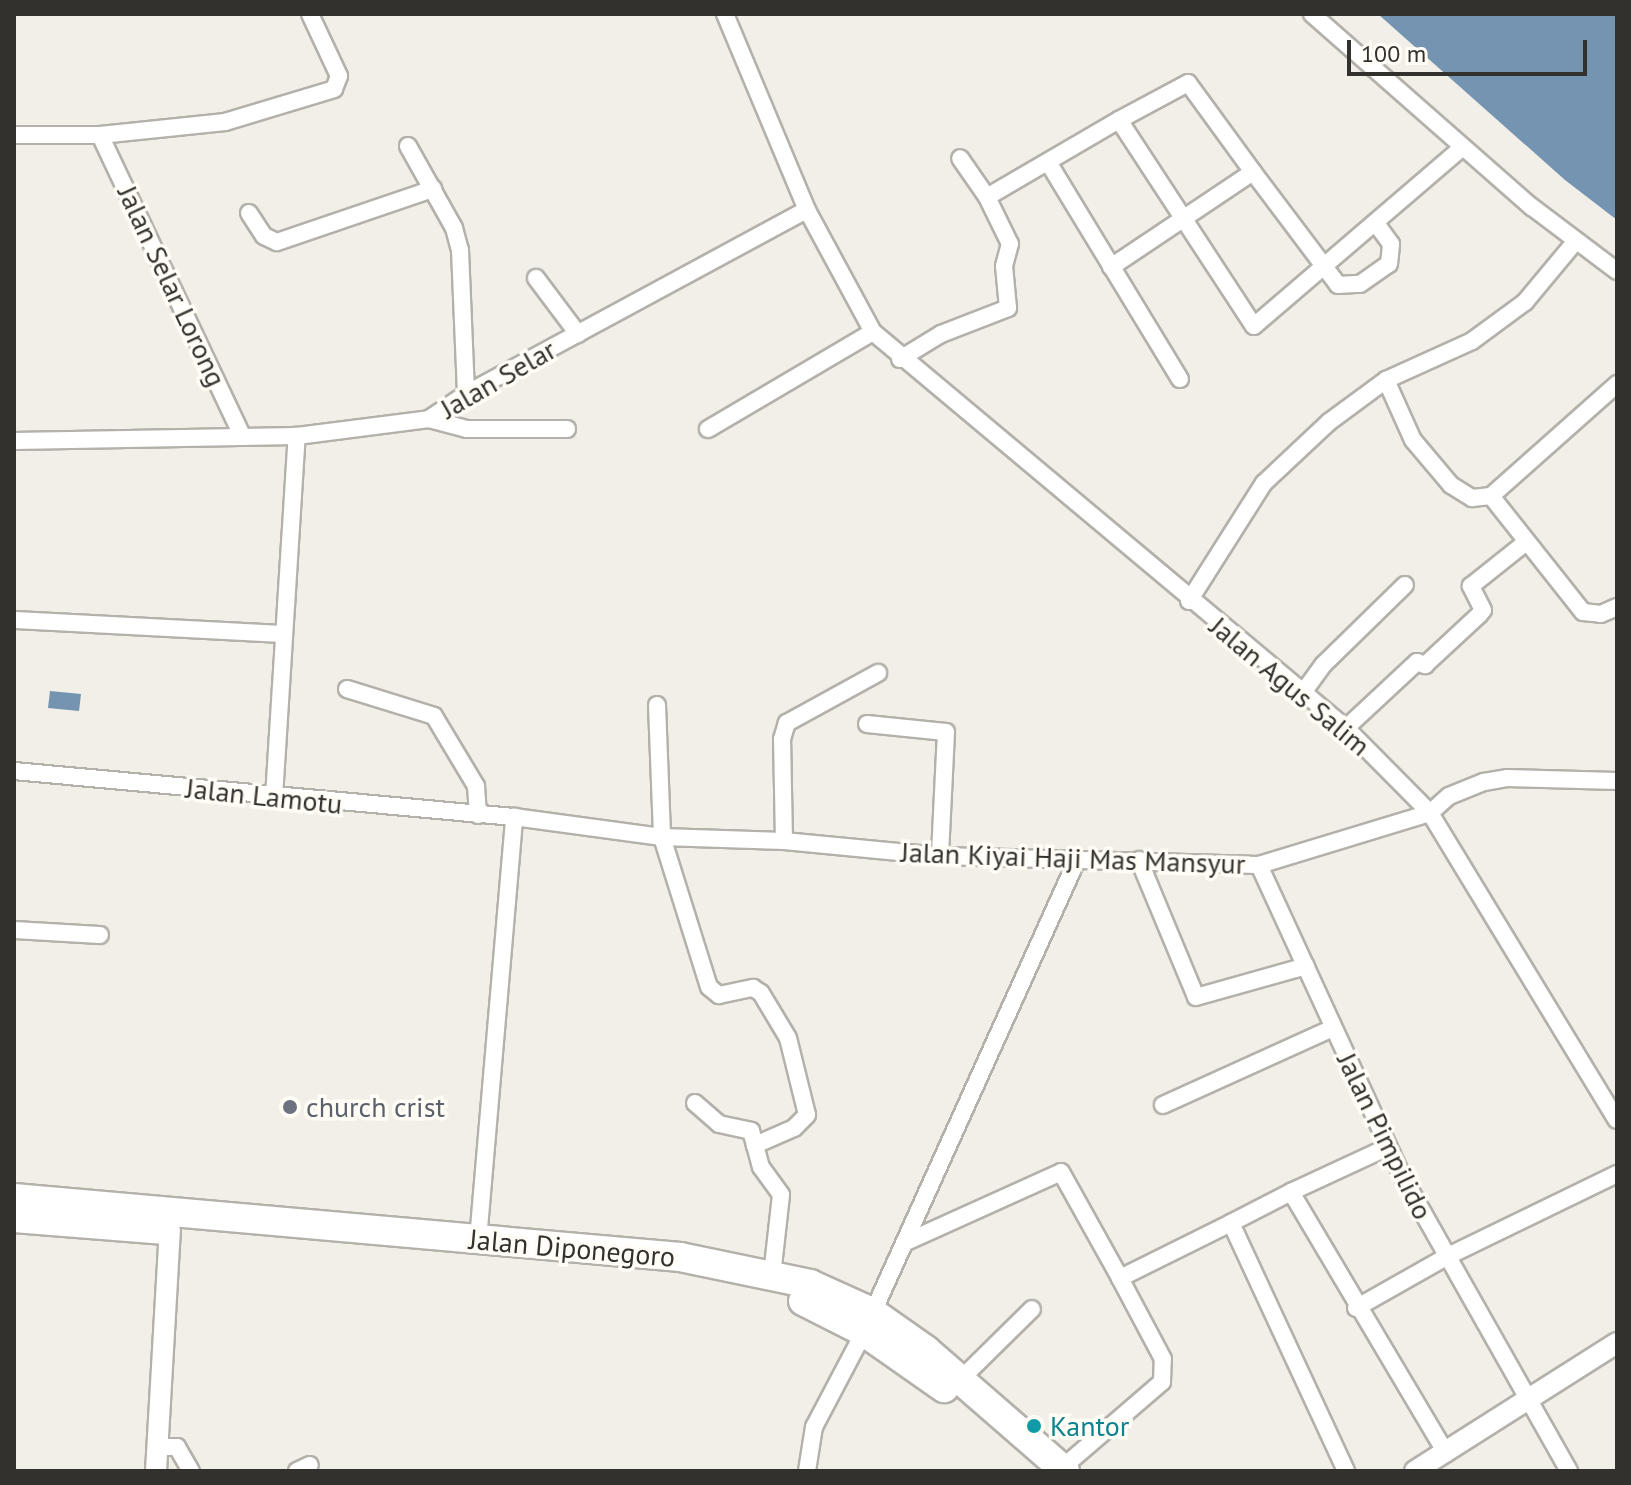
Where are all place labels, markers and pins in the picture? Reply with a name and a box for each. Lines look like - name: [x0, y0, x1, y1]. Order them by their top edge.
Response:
- place label: church crist: [306, 1090, 445, 1124]
- marker: church crist: [281, 1098, 299, 1116]
- place label: Kantor: [1050, 1409, 1129, 1443]
- marker: Kantor: [1025, 1417, 1043, 1435]

